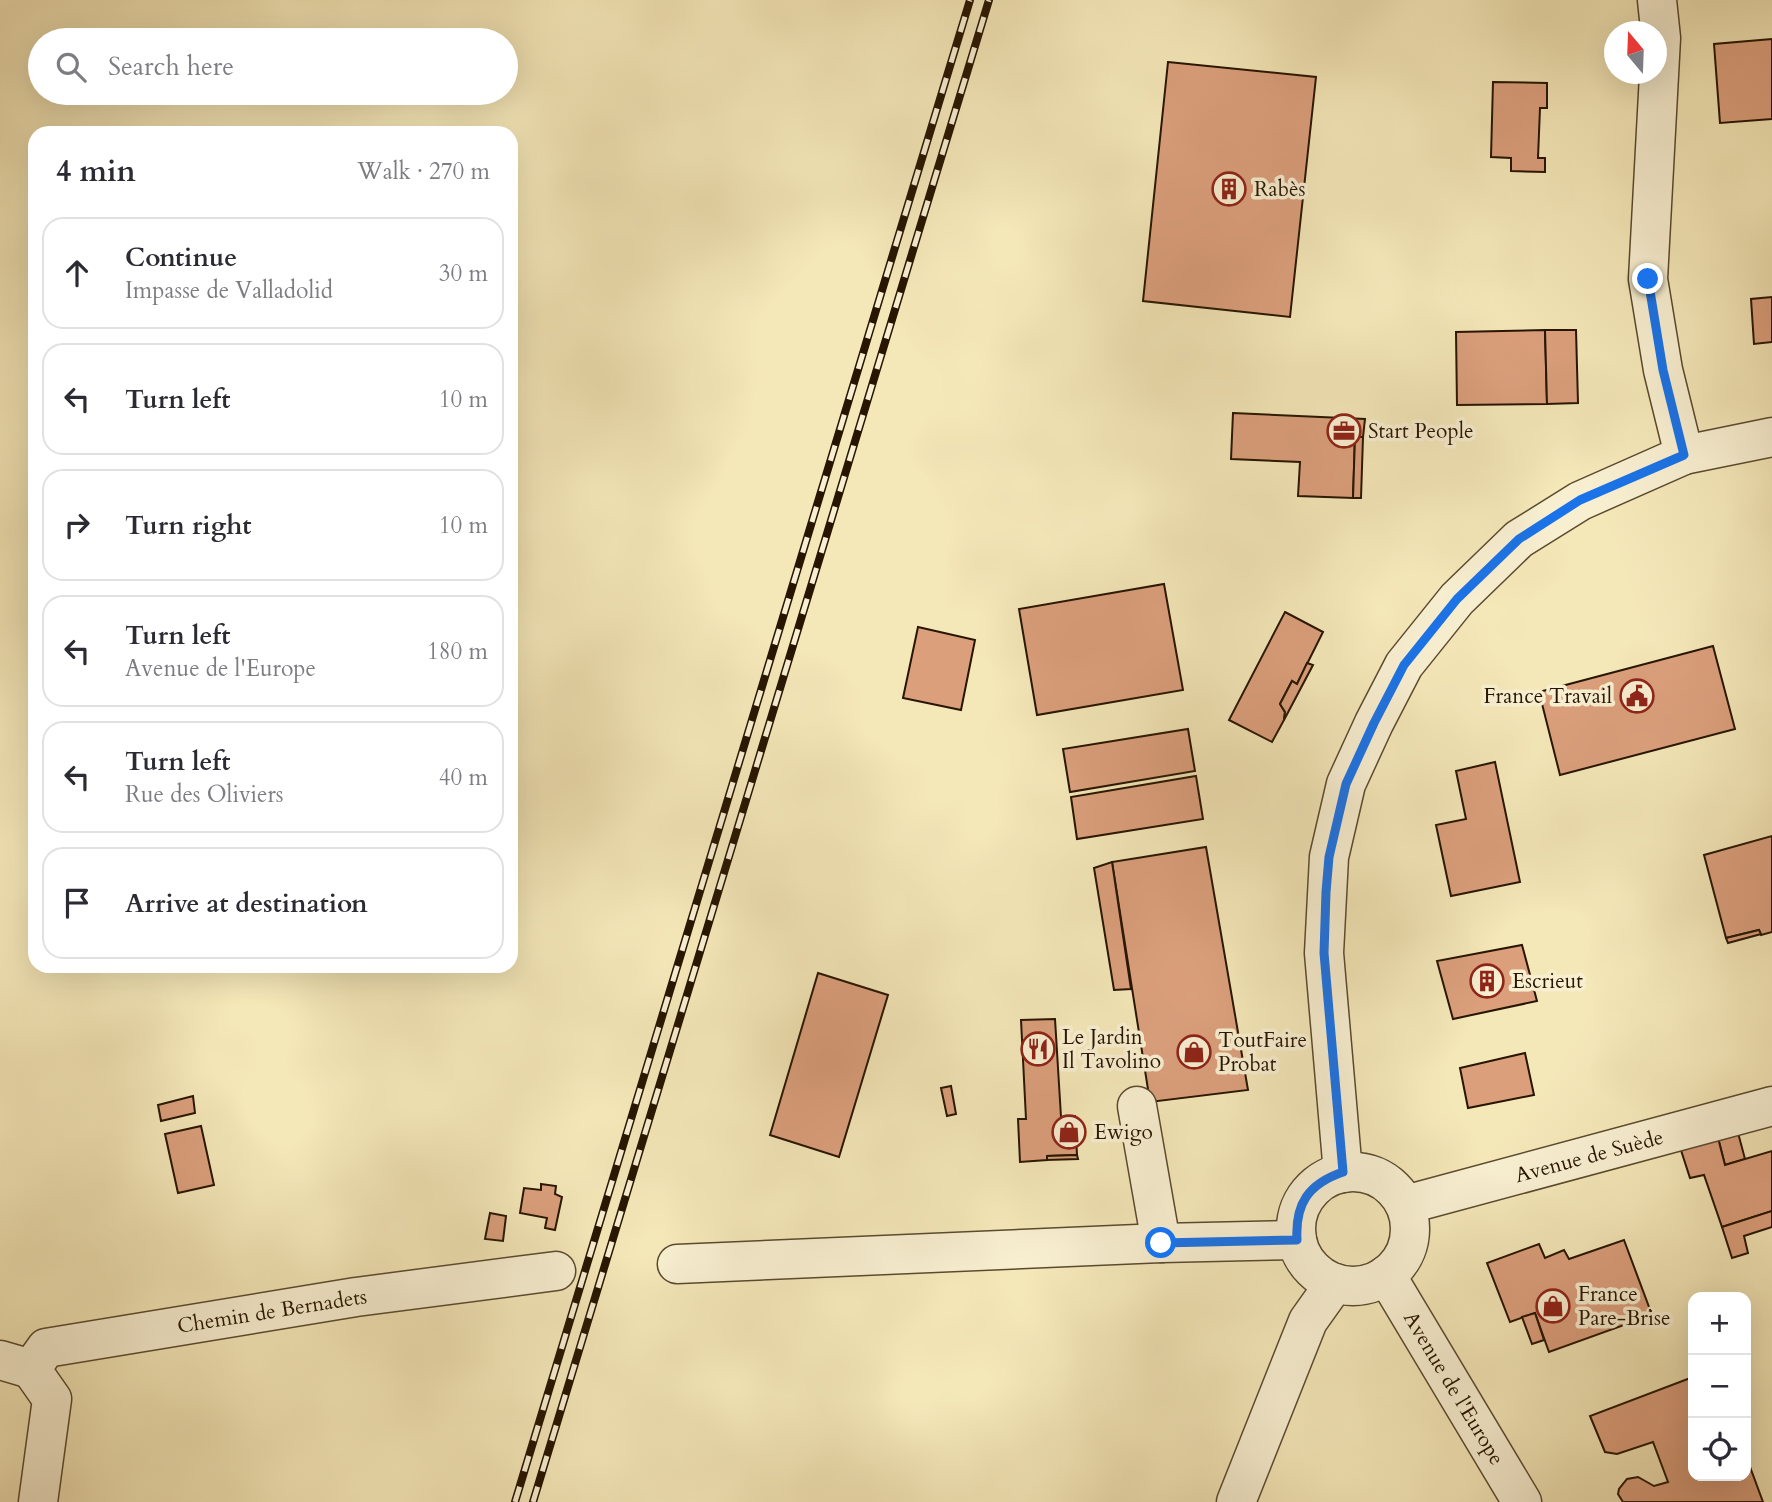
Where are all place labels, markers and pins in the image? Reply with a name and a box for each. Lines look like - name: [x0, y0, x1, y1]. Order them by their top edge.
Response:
- building icon: Rabès: [1210, 170, 1248, 208]
- place label: Rabès: [1254, 175, 1305, 204]
- office icon: Start People: [1325, 412, 1363, 450]
- place label: Start People: [1368, 417, 1474, 446]
- public building icon: France Travail: [1618, 677, 1656, 715]
- place label: France Travail: [1484, 682, 1612, 711]
- building icon: Escrieut: [1468, 962, 1506, 1000]
- place label: Escrieut: [1512, 967, 1583, 996]
- place label: Le Jardin Il Tavolino: [1062, 1023, 1161, 1076]
- place label: ToutFaire Probat: [1218, 1026, 1307, 1079]
- restaurant icon: Le Jardin Il Tavolino: [1019, 1030, 1057, 1068]
- shop icon: ToutFaire Probat: [1175, 1033, 1213, 1071]
- shop icon: Ewigo: [1050, 1113, 1088, 1151]
- place label: Ewigo: [1094, 1118, 1153, 1147]
- place label: France Pare-Brise: [1578, 1280, 1670, 1333]
- shop icon: France Pare-Brise: [1534, 1287, 1572, 1325]

